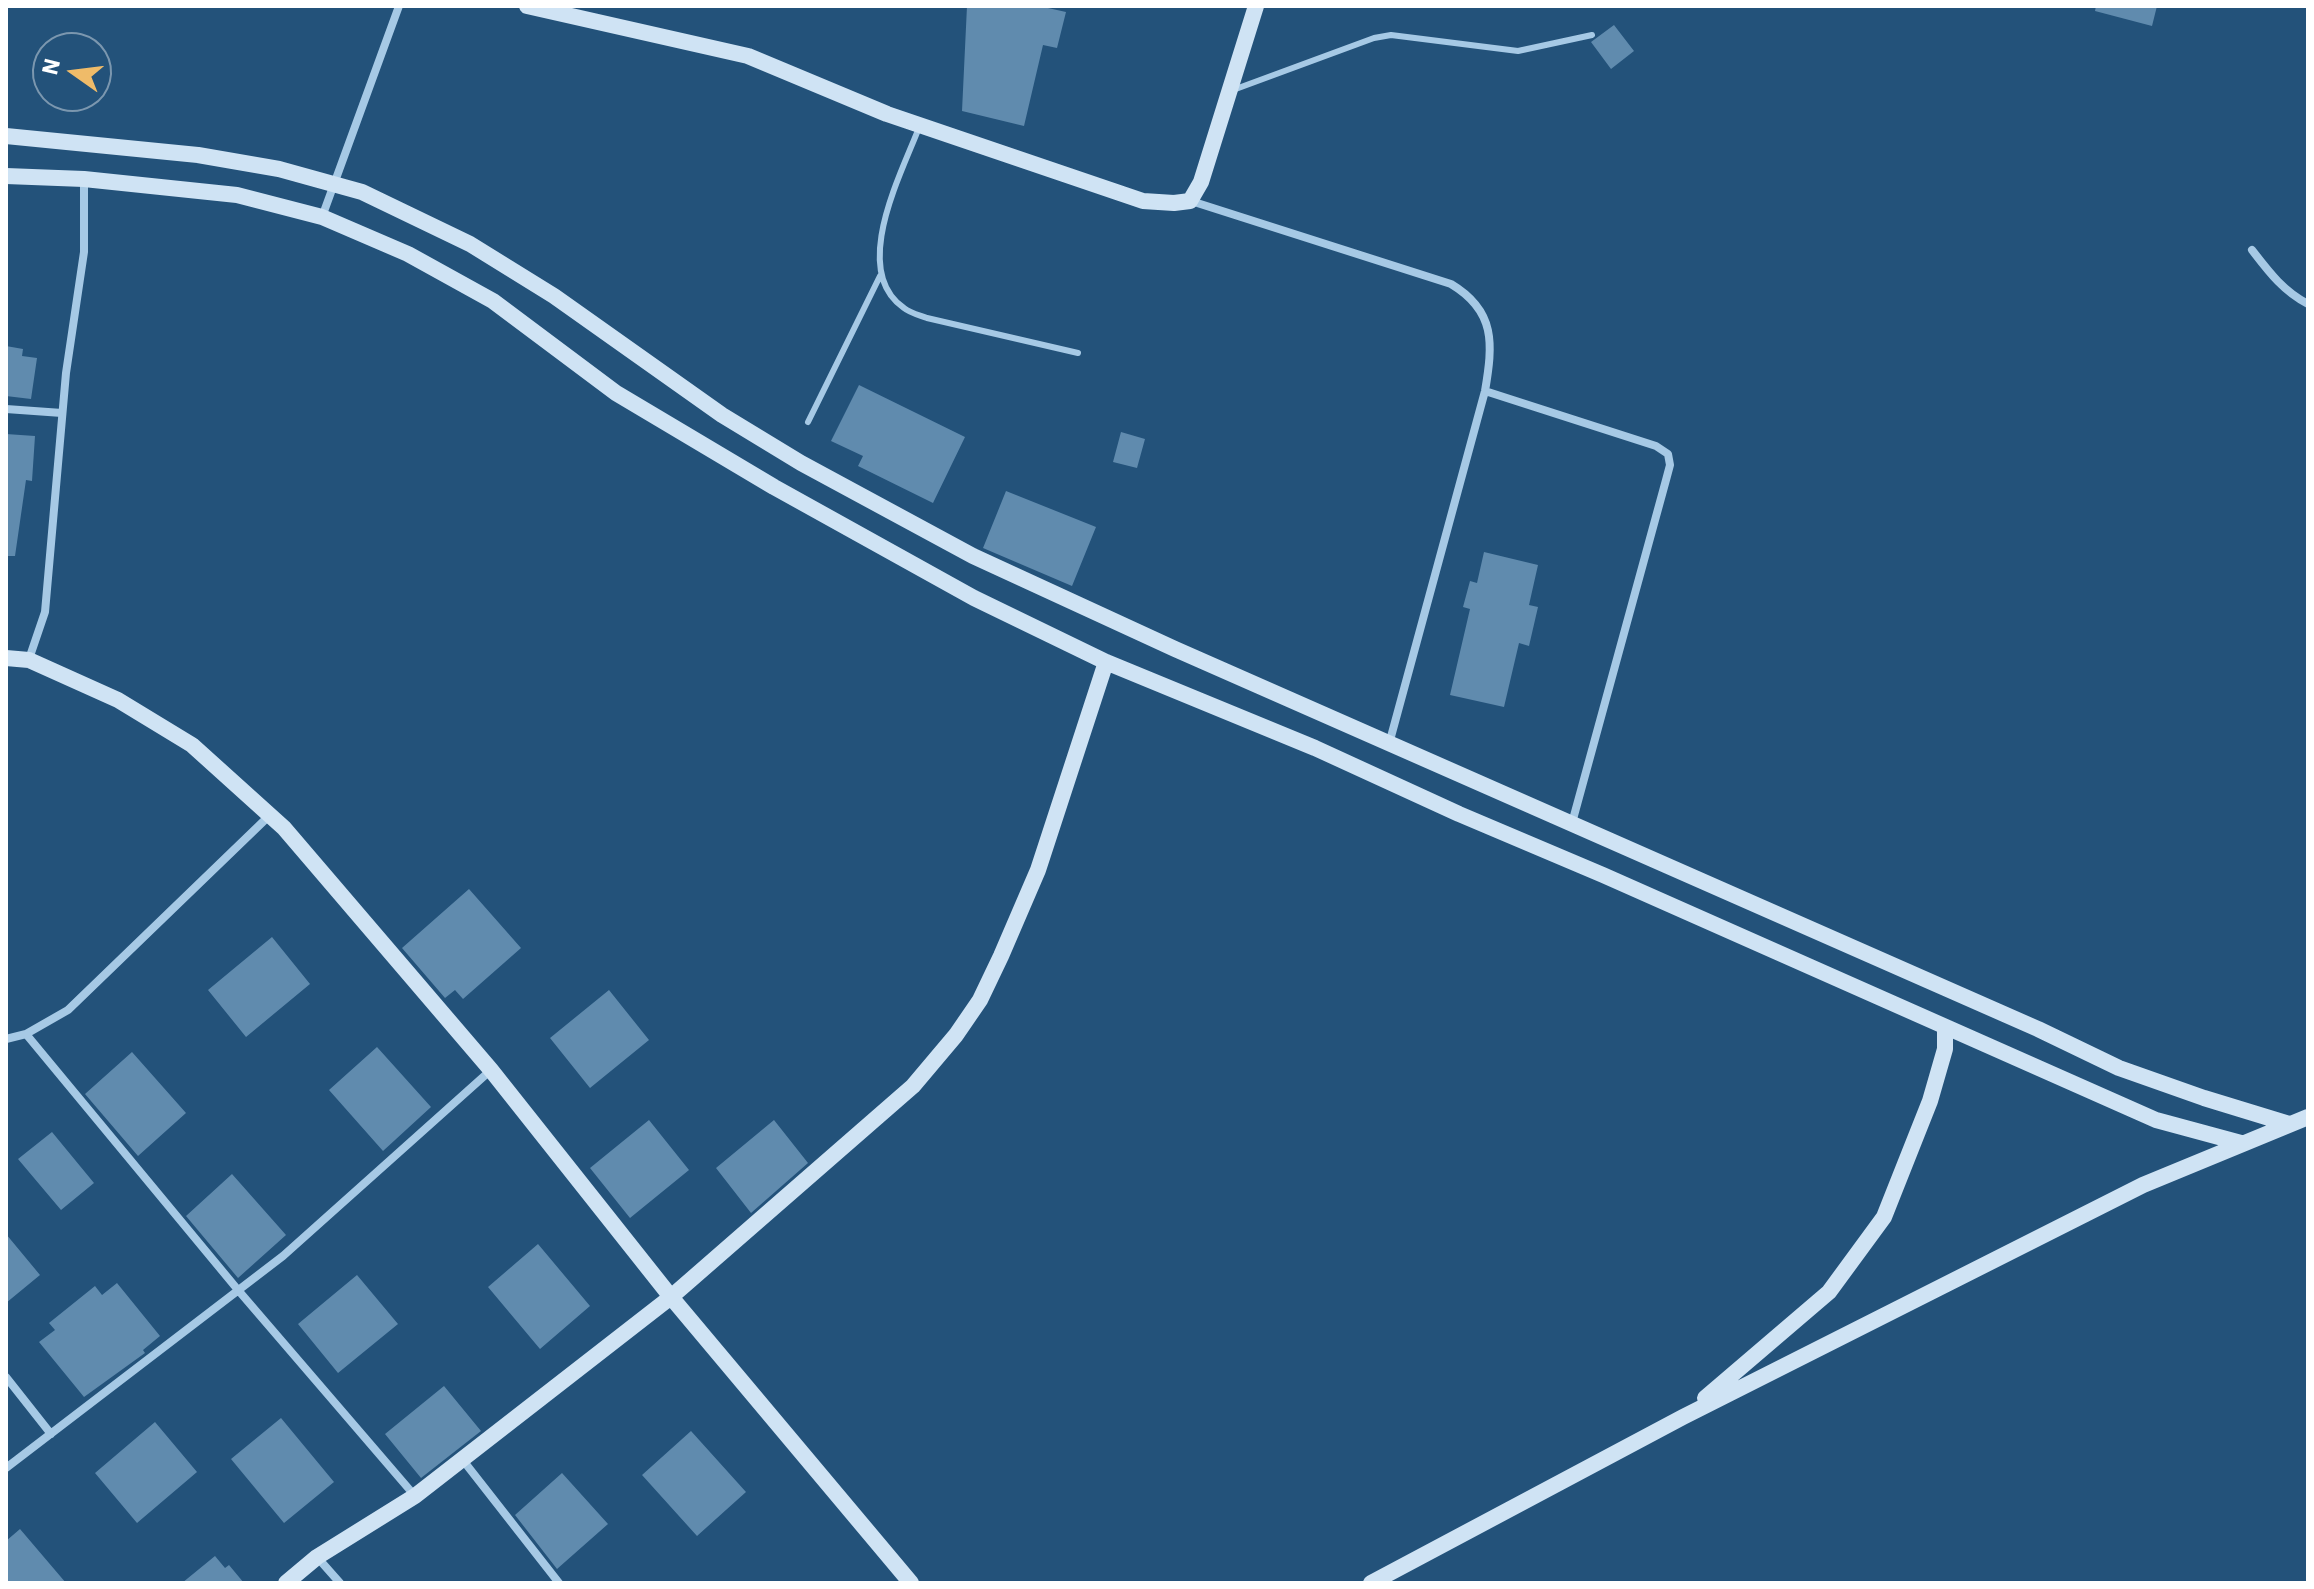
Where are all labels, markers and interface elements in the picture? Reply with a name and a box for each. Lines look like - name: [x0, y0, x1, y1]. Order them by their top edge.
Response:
- north arrow: [32, 32, 112, 112]
- text: N: [34, 55, 66, 78]

